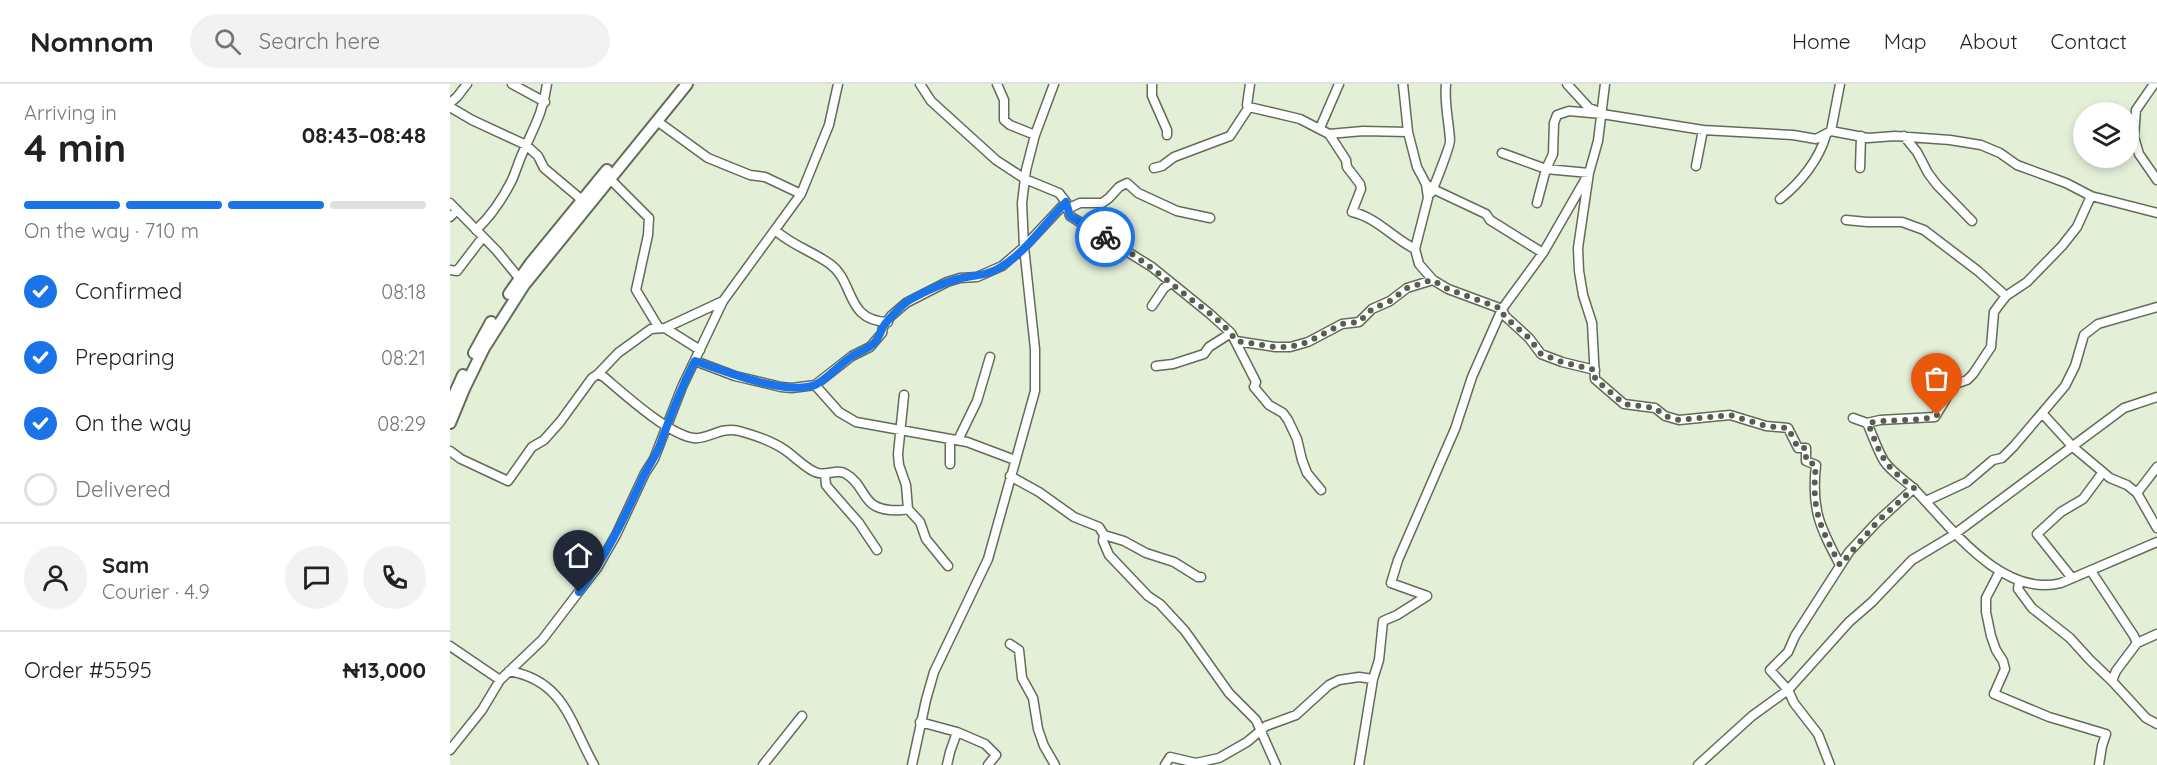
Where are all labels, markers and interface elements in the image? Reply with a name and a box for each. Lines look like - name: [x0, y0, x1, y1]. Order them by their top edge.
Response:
- search box: [190, 14, 610, 68]
- text: Nomnom: [30, 24, 154, 59]
- icon: search: [211, 25, 244, 58]
- text: Search here: [259, 27, 380, 55]
- text: Home: [1792, 28, 1851, 54]
- text: Map: [1884, 28, 1927, 54]
- text: About: [1960, 28, 2018, 54]
- text: Contact: [2051, 28, 2127, 54]
- text: Arriving in: [24, 100, 117, 125]
- map controls: [2073, 102, 2139, 168]
- button: layers: [2073, 102, 2139, 168]
- text: 08:43–08:48: [302, 121, 426, 149]
- text: 4 min: [24, 123, 126, 172]
- courier: [1075, 207, 1135, 267]
- text: On the way · 710 m: [24, 218, 199, 243]
- icon: bike: [1089, 221, 1122, 254]
- icon: check: [24, 275, 57, 308]
- text: Confirmed: [75, 277, 182, 305]
- text: 08:18: [381, 279, 426, 304]
- icon: check: [24, 341, 57, 374]
- text: Preparing: [75, 343, 175, 371]
- text: 08:21: [381, 345, 426, 370]
- pin: [1911, 353, 1962, 415]
- icon: bag: [1920, 362, 1953, 395]
- icon: check: [24, 407, 57, 440]
- text: On the way: [75, 409, 191, 437]
- text: 08:29: [377, 411, 426, 436]
- text: Delivered: [75, 475, 171, 503]
- pin: [553, 530, 604, 592]
- icon: home: [562, 539, 595, 572]
- button: person: [24, 546, 87, 609]
- button: chat: [285, 546, 348, 609]
- button: phone: [363, 546, 426, 609]
- text: Sam: [102, 551, 149, 579]
- text: Courier · 4.9: [102, 579, 210, 604]
- text: Order #5595: [24, 656, 152, 684]
- text: ₦13,000: [343, 656, 426, 684]

